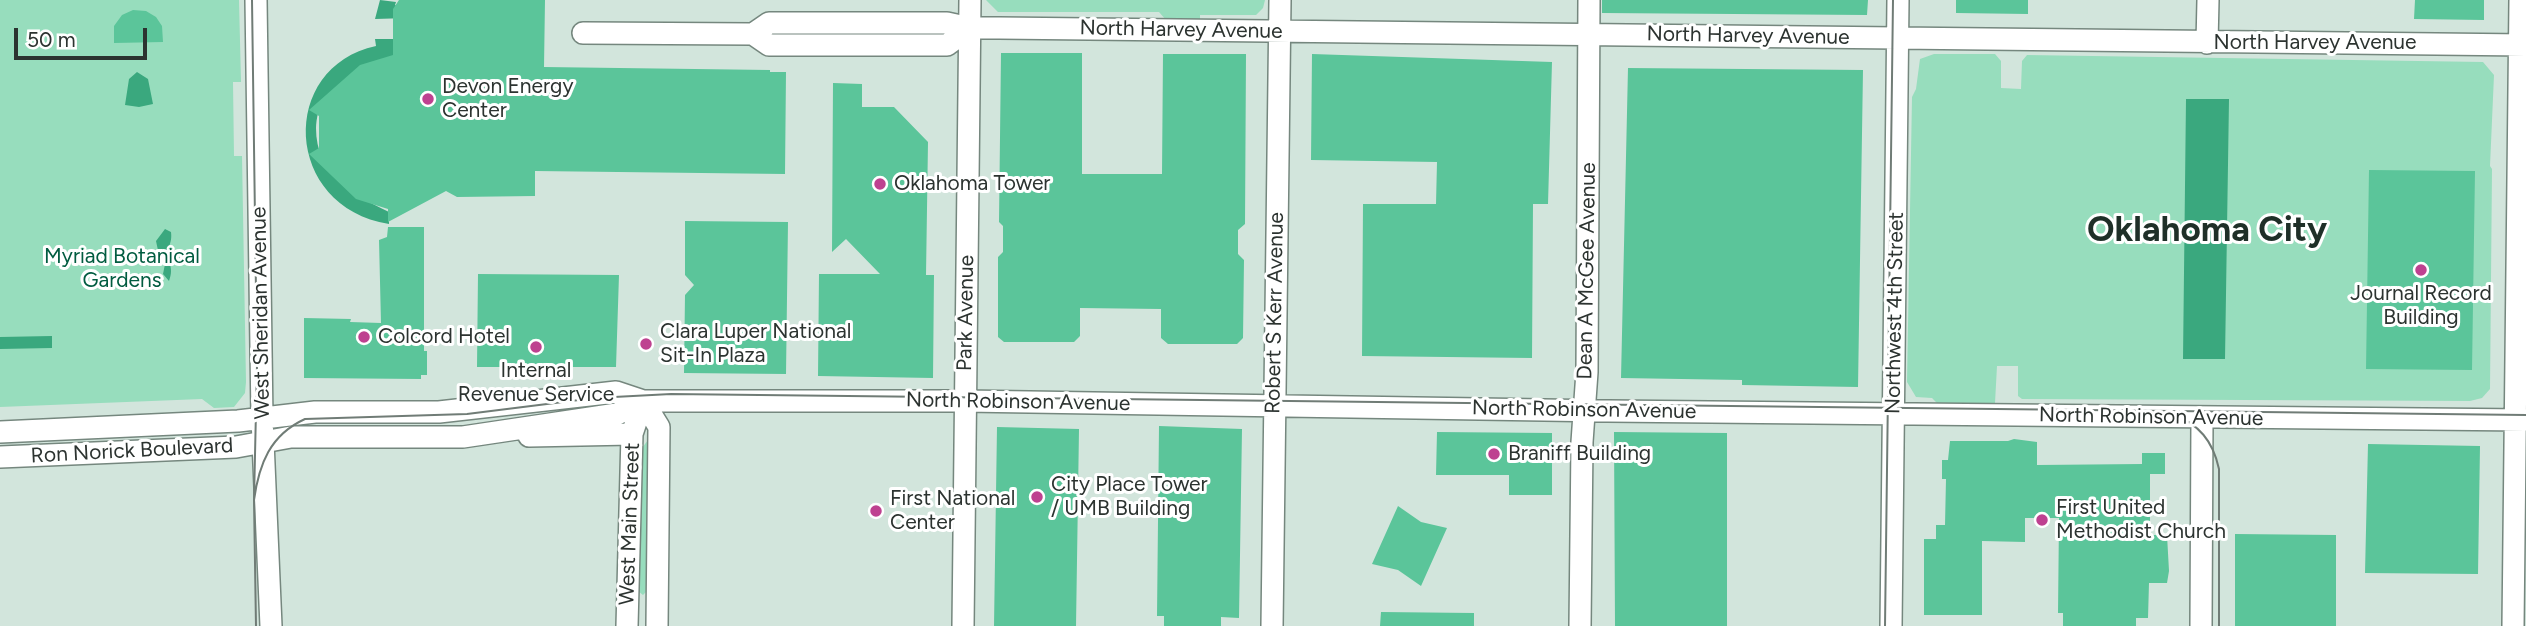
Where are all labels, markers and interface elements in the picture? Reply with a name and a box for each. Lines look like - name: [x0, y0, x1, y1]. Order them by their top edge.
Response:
- scale bar: [18, 14, 150, 58]
- street label: North Harvey Avenue: [1079, 16, 1283, 44]
- street label: North Harvey Avenue: [1646, 22, 1850, 50]
- text: 50 m: [27, 27, 76, 52]
- street label: North Harvey Avenue: [2213, 30, 2417, 56]
- place label: Devon Energy Center: [442, 74, 573, 124]
- marker: Devon Energy Center: [420, 91, 436, 107]
- street label: Dean A McGee Avenue: [1573, 162, 1601, 380]
- place label: Oklahoma Tower: [894, 171, 1050, 197]
- marker: Oklahoma Tower: [872, 176, 888, 192]
- street label: West Sheridan Avenue: [247, 206, 275, 420]
- district label: Oklahoma City: [2087, 210, 2327, 252]
- street label: Robert S Kerr Avenue: [1261, 212, 1289, 414]
- street label: Northwest 4th Street: [1881, 212, 1909, 414]
- park label: Myriad Botanical Gardens: [44, 244, 200, 294]
- street label: Park Avenue: [952, 255, 980, 371]
- marker: Journal Record Building: [2413, 262, 2429, 278]
- place label: Journal Record Building: [2350, 281, 2492, 331]
- place label: Clara Luper National Sit-In Plaza: [660, 319, 851, 369]
- place label: Colcord Hotel: [378, 324, 510, 350]
- marker: Colcord Hotel: [356, 329, 372, 345]
- marker: Clara Luper National Sit-In Plaza: [638, 336, 654, 352]
- marker: Internal Revenue Service: [528, 339, 544, 355]
- place label: Internal Revenue Service: [458, 358, 614, 408]
- street label: North Robinson Avenue: [906, 387, 1130, 417]
- street label: North Robinson Avenue: [1472, 395, 1696, 425]
- street label: North Robinson Avenue: [2039, 402, 2263, 432]
- street label: Ron Norick Boulevard: [30, 433, 234, 469]
- place label: Braniff Building: [1508, 441, 1651, 467]
- street label: West Main Street: [615, 442, 645, 606]
- marker: Braniff Building: [1486, 446, 1502, 462]
- place label: City Place Tower / UMB Building: [1051, 472, 1208, 522]
- place label: First National Center: [890, 486, 1015, 536]
- marker: City Place Tower / UMB Building: [1029, 489, 1045, 505]
- place label: First United Methodist Church: [2056, 495, 2226, 545]
- marker: First National Center: [868, 503, 884, 519]
- marker: First United Methodist Church: [2034, 512, 2050, 528]

